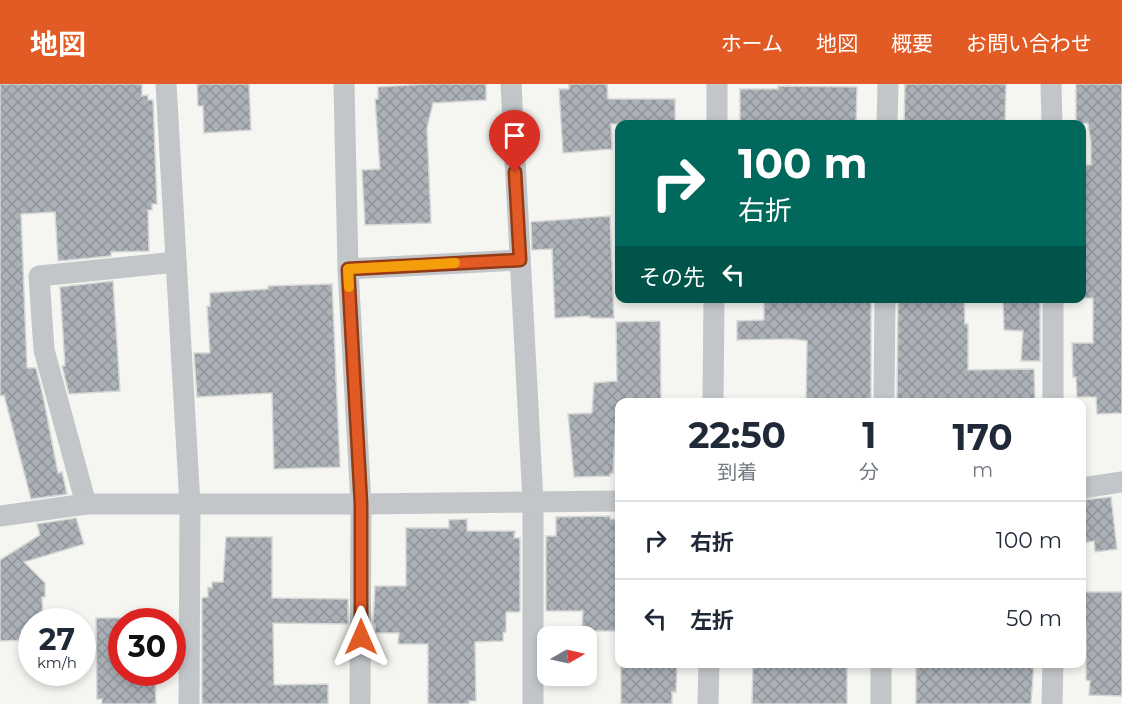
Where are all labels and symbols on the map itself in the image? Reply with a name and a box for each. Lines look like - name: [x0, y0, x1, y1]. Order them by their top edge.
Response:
- pin: [489, 110, 540, 172]
- position arrow: [329, 605, 393, 669]
- speed limit sign: 30: [108, 608, 186, 686]
- north arrow: [537, 626, 597, 686]

